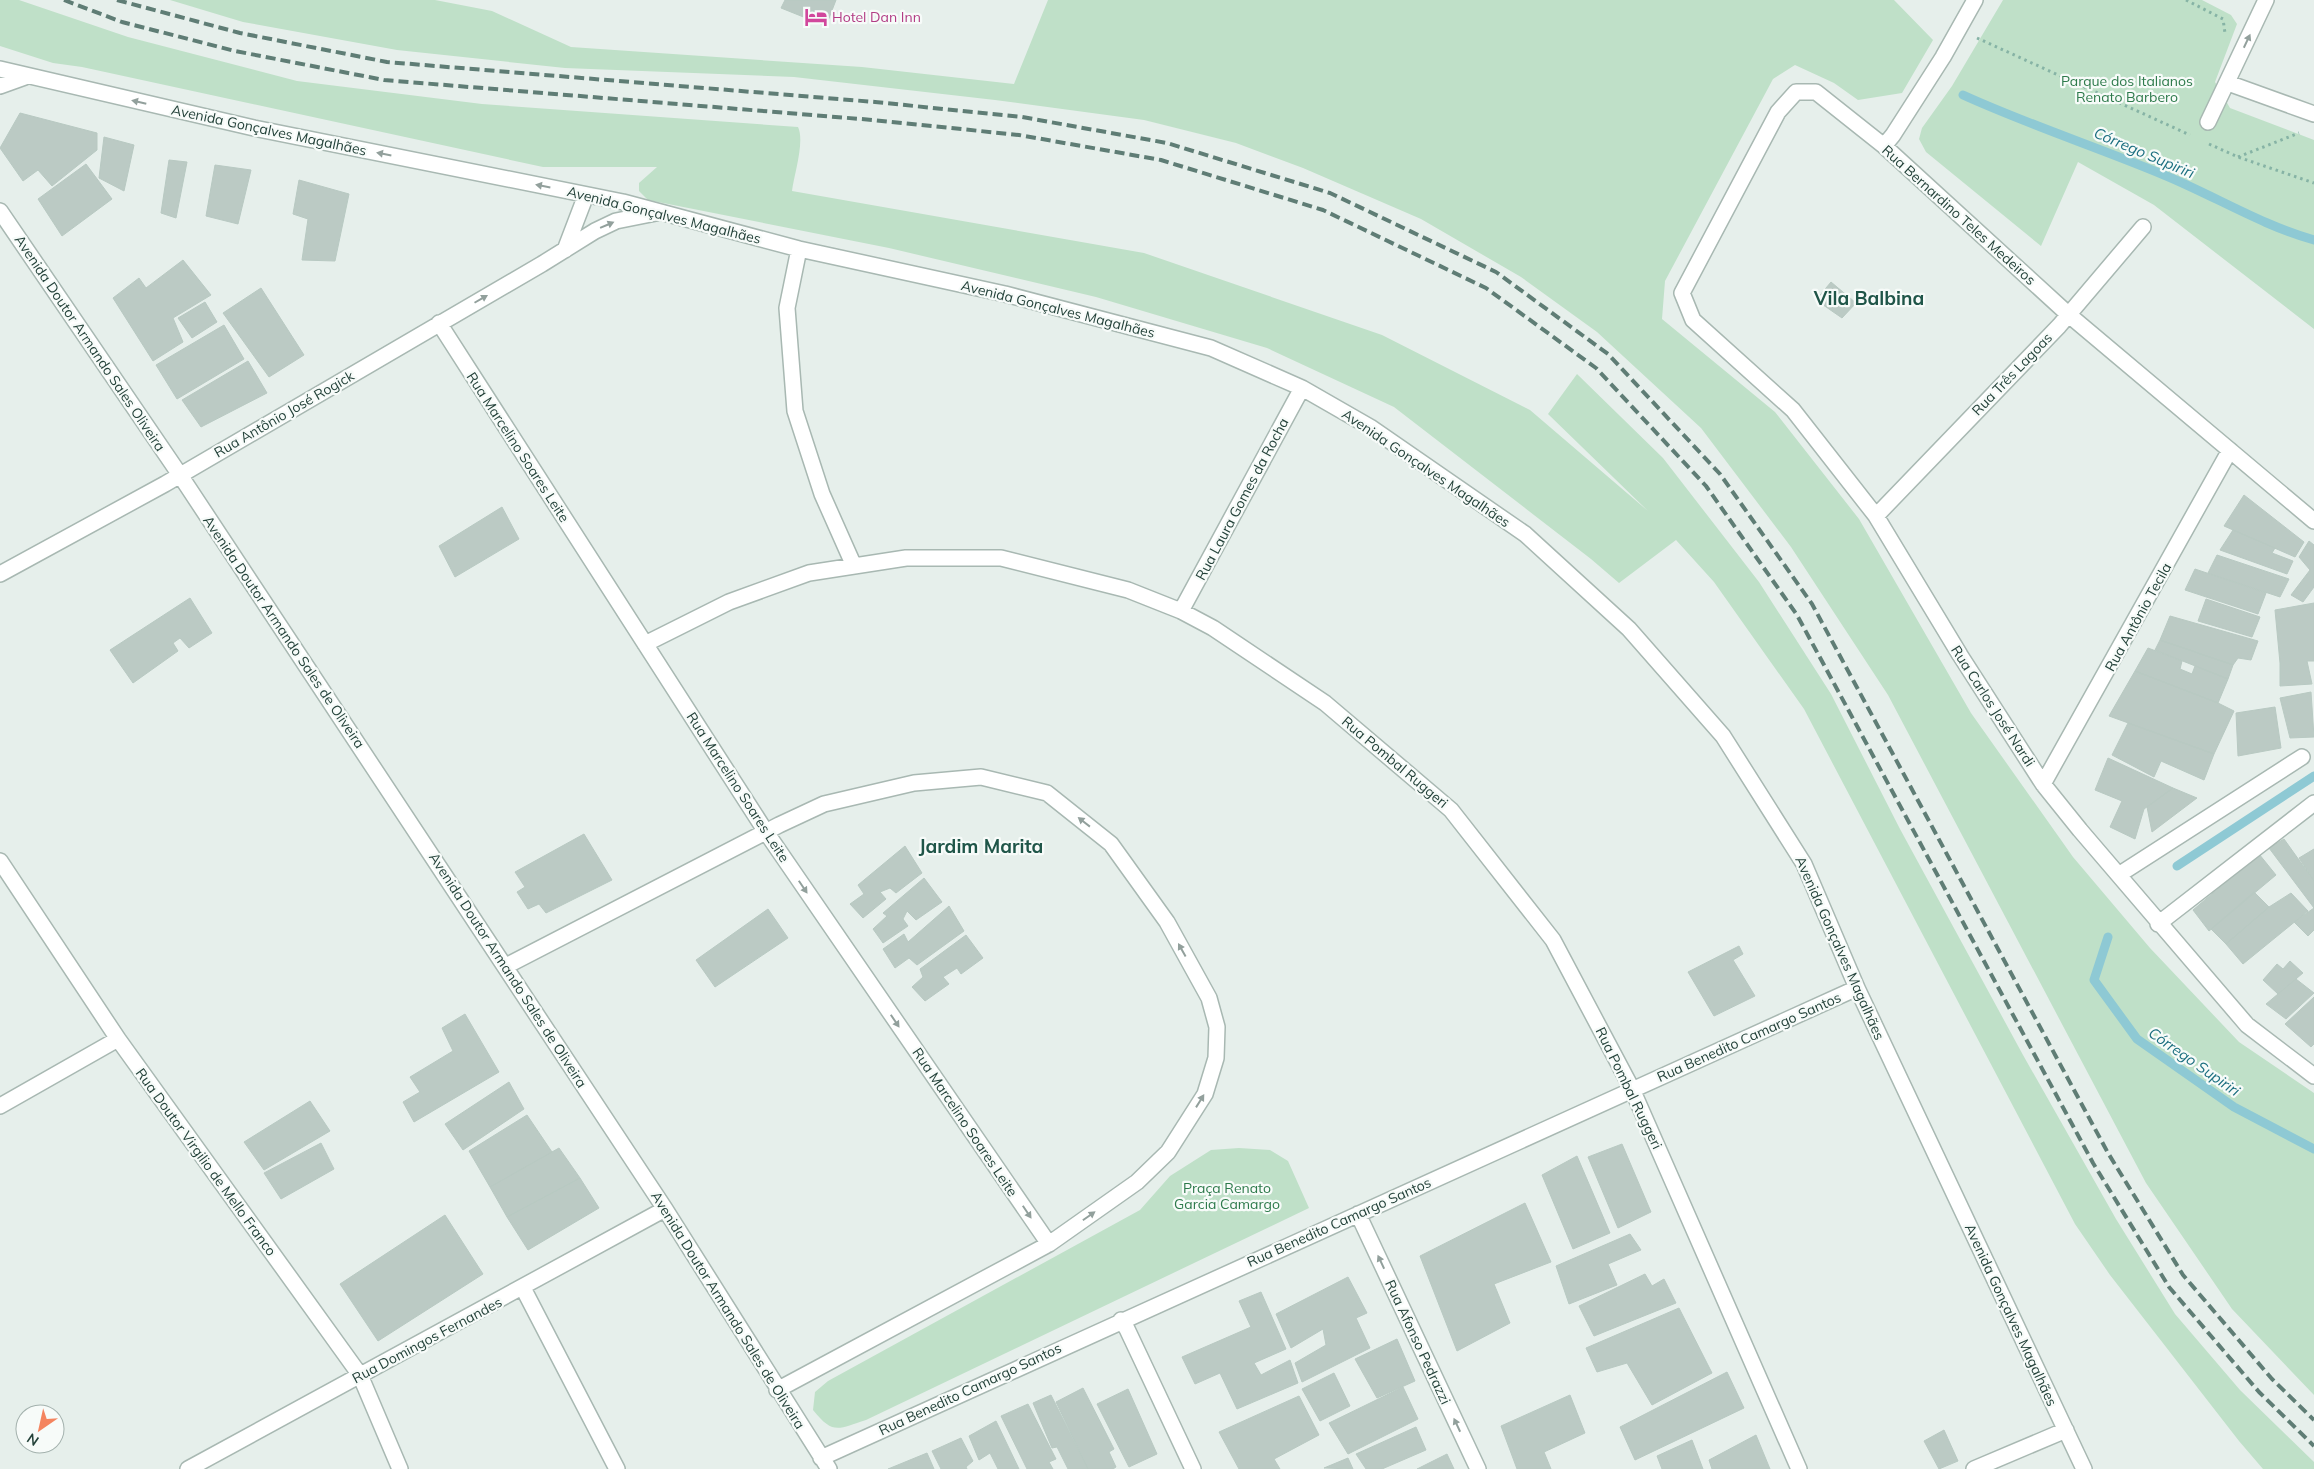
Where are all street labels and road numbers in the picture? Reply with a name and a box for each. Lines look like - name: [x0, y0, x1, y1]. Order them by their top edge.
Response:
- street label: Avenida Gonçalves Magalhães: [170, 100, 368, 160]
- street label: Rua Bernardino Teles Medeiros: [1878, 141, 2040, 289]
- street label: Avenida Gonçalves Magalhães: [565, 182, 763, 248]
- street label: Avenida Doutor Armando Sales Oliveira: [11, 231, 169, 455]
- street label: Avenida Gonçalves Magalhães: [959, 276, 1157, 342]
- street label: Rua Três Lagoas: [1968, 329, 2056, 419]
- street label: Rua Antônio José Rogick: [211, 366, 358, 461]
- street label: Rua Marcelino Soares Leite: [463, 369, 573, 525]
- street label: Avenida Gonçalves Magalhães: [1338, 405, 1514, 531]
- street label: Rua Laura Gomes da Rocha: [1192, 415, 1292, 583]
- street label: Avenida Doutor Armando Sales de Oliveira: [199, 512, 369, 752]
- street label: Rua Antônio Tecila: [2101, 560, 2175, 674]
- street label: Rua Carlos José Nardi: [1947, 642, 2039, 770]
- street label: Rua Marcelino Soares Leite: [683, 709, 793, 865]
- street label: Rua Pombal Ruggeri: [1338, 712, 1452, 812]
- street label: Avenida Doutor Armando Sales de Oliveira: [425, 849, 591, 1091]
- street label: Avenida Gonçalves Magalhães: [1791, 853, 1889, 1043]
- street label: Rua Benedito Camargo Santos: [1654, 988, 1844, 1086]
- street label: Rua Pombal Ruggeri: [1592, 1024, 1666, 1152]
- street label: Rua Marcelino Soares Leite: [908, 1044, 1022, 1200]
- street label: Rua Doutor Virgilio de Mello Franco: [132, 1065, 280, 1259]
- street label: Rua Benedito Camargo Santos: [1244, 1173, 1434, 1271]
- street label: Avenida Doutor Armando Sales de Oliveira: [647, 1188, 809, 1432]
- street label: Avenida Gonçalves Magalhães: [1961, 1221, 2061, 1409]
- street label: Rua Afonso Pedrazzi: [1381, 1277, 1455, 1407]
- street label: Rua Domingos Fernandes: [349, 1293, 505, 1387]
- street label: Rua Benedito Camargo Santos: [876, 1339, 1064, 1439]

